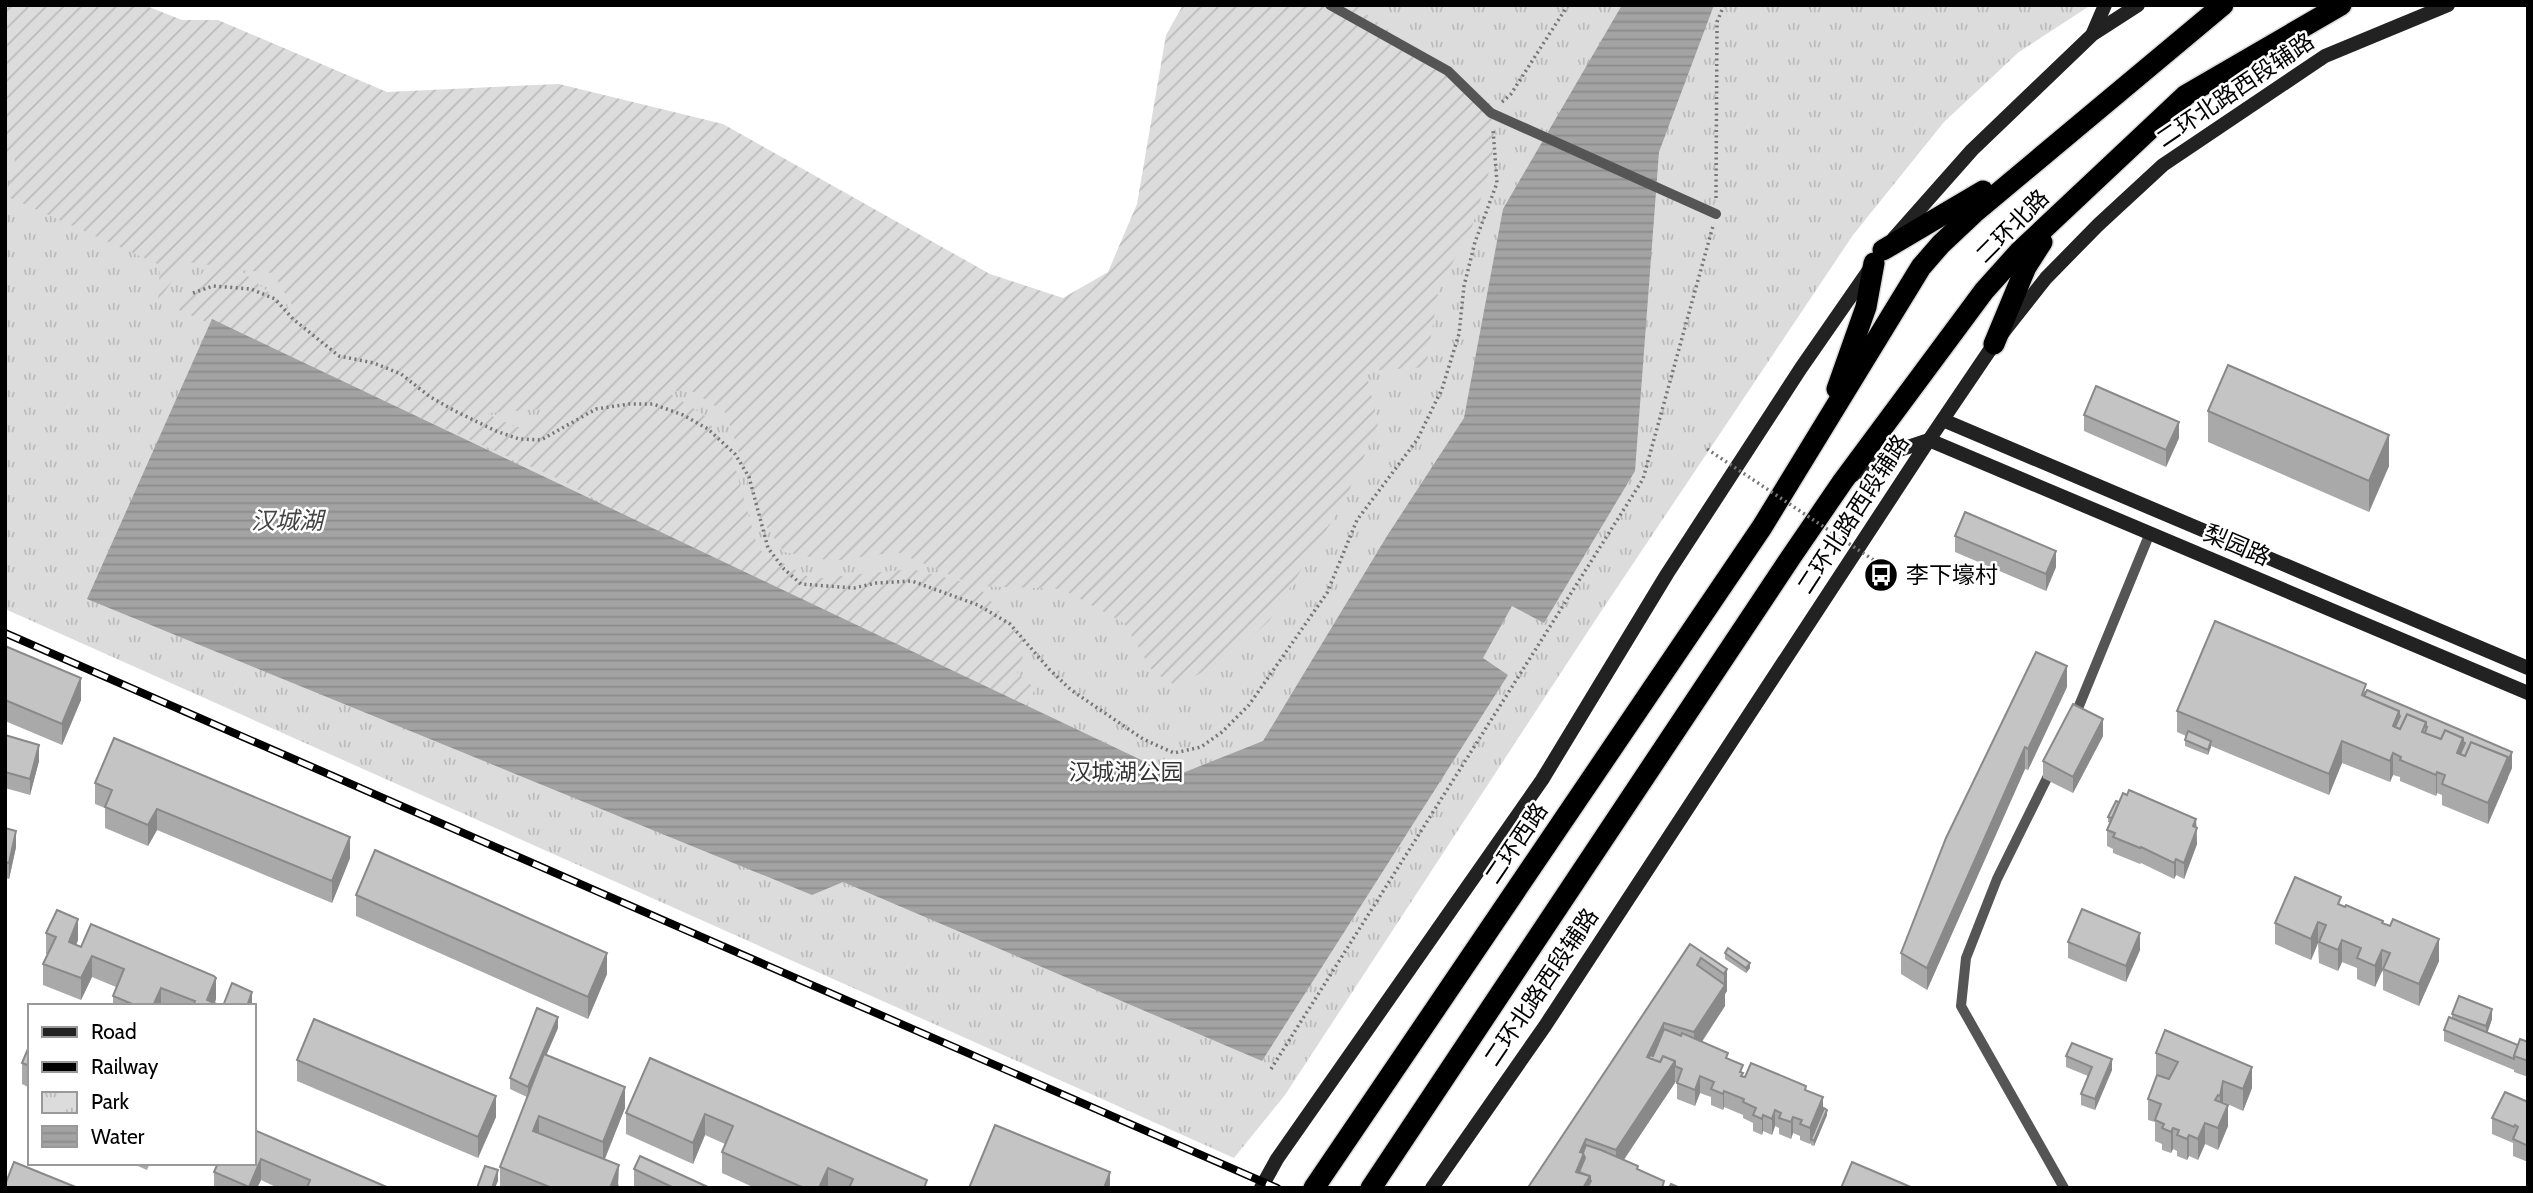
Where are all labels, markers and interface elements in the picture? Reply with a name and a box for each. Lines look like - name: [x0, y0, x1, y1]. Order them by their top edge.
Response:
- street label: 二环北路西段辅路: [2151, 27, 2319, 153]
- street label: 二环北路: [1970, 184, 2054, 268]
- street label: 二环北路西段辅路: [1791, 429, 1915, 599]
- water label: 汉城湖: [251, 506, 327, 535]
- street label: 梨园路: [2200, 519, 2274, 571]
- bus stop icon: 李下壕村: [1862, 556, 1900, 594]
- place label: 李下壕村: [1906, 561, 1998, 589]
- park label: 汉城湖公园: [1069, 758, 1184, 786]
- street label: 二环西路: [1479, 797, 1553, 889]
- street label: 二环北路西段辅路: [1478, 903, 1604, 1071]
- legend: [28, 1004, 256, 1165]
- text: Road: [91, 1019, 137, 1044]
- text: Railway: [91, 1054, 159, 1079]
- text: Park: [91, 1089, 129, 1114]
- text: Water: [91, 1124, 145, 1149]

